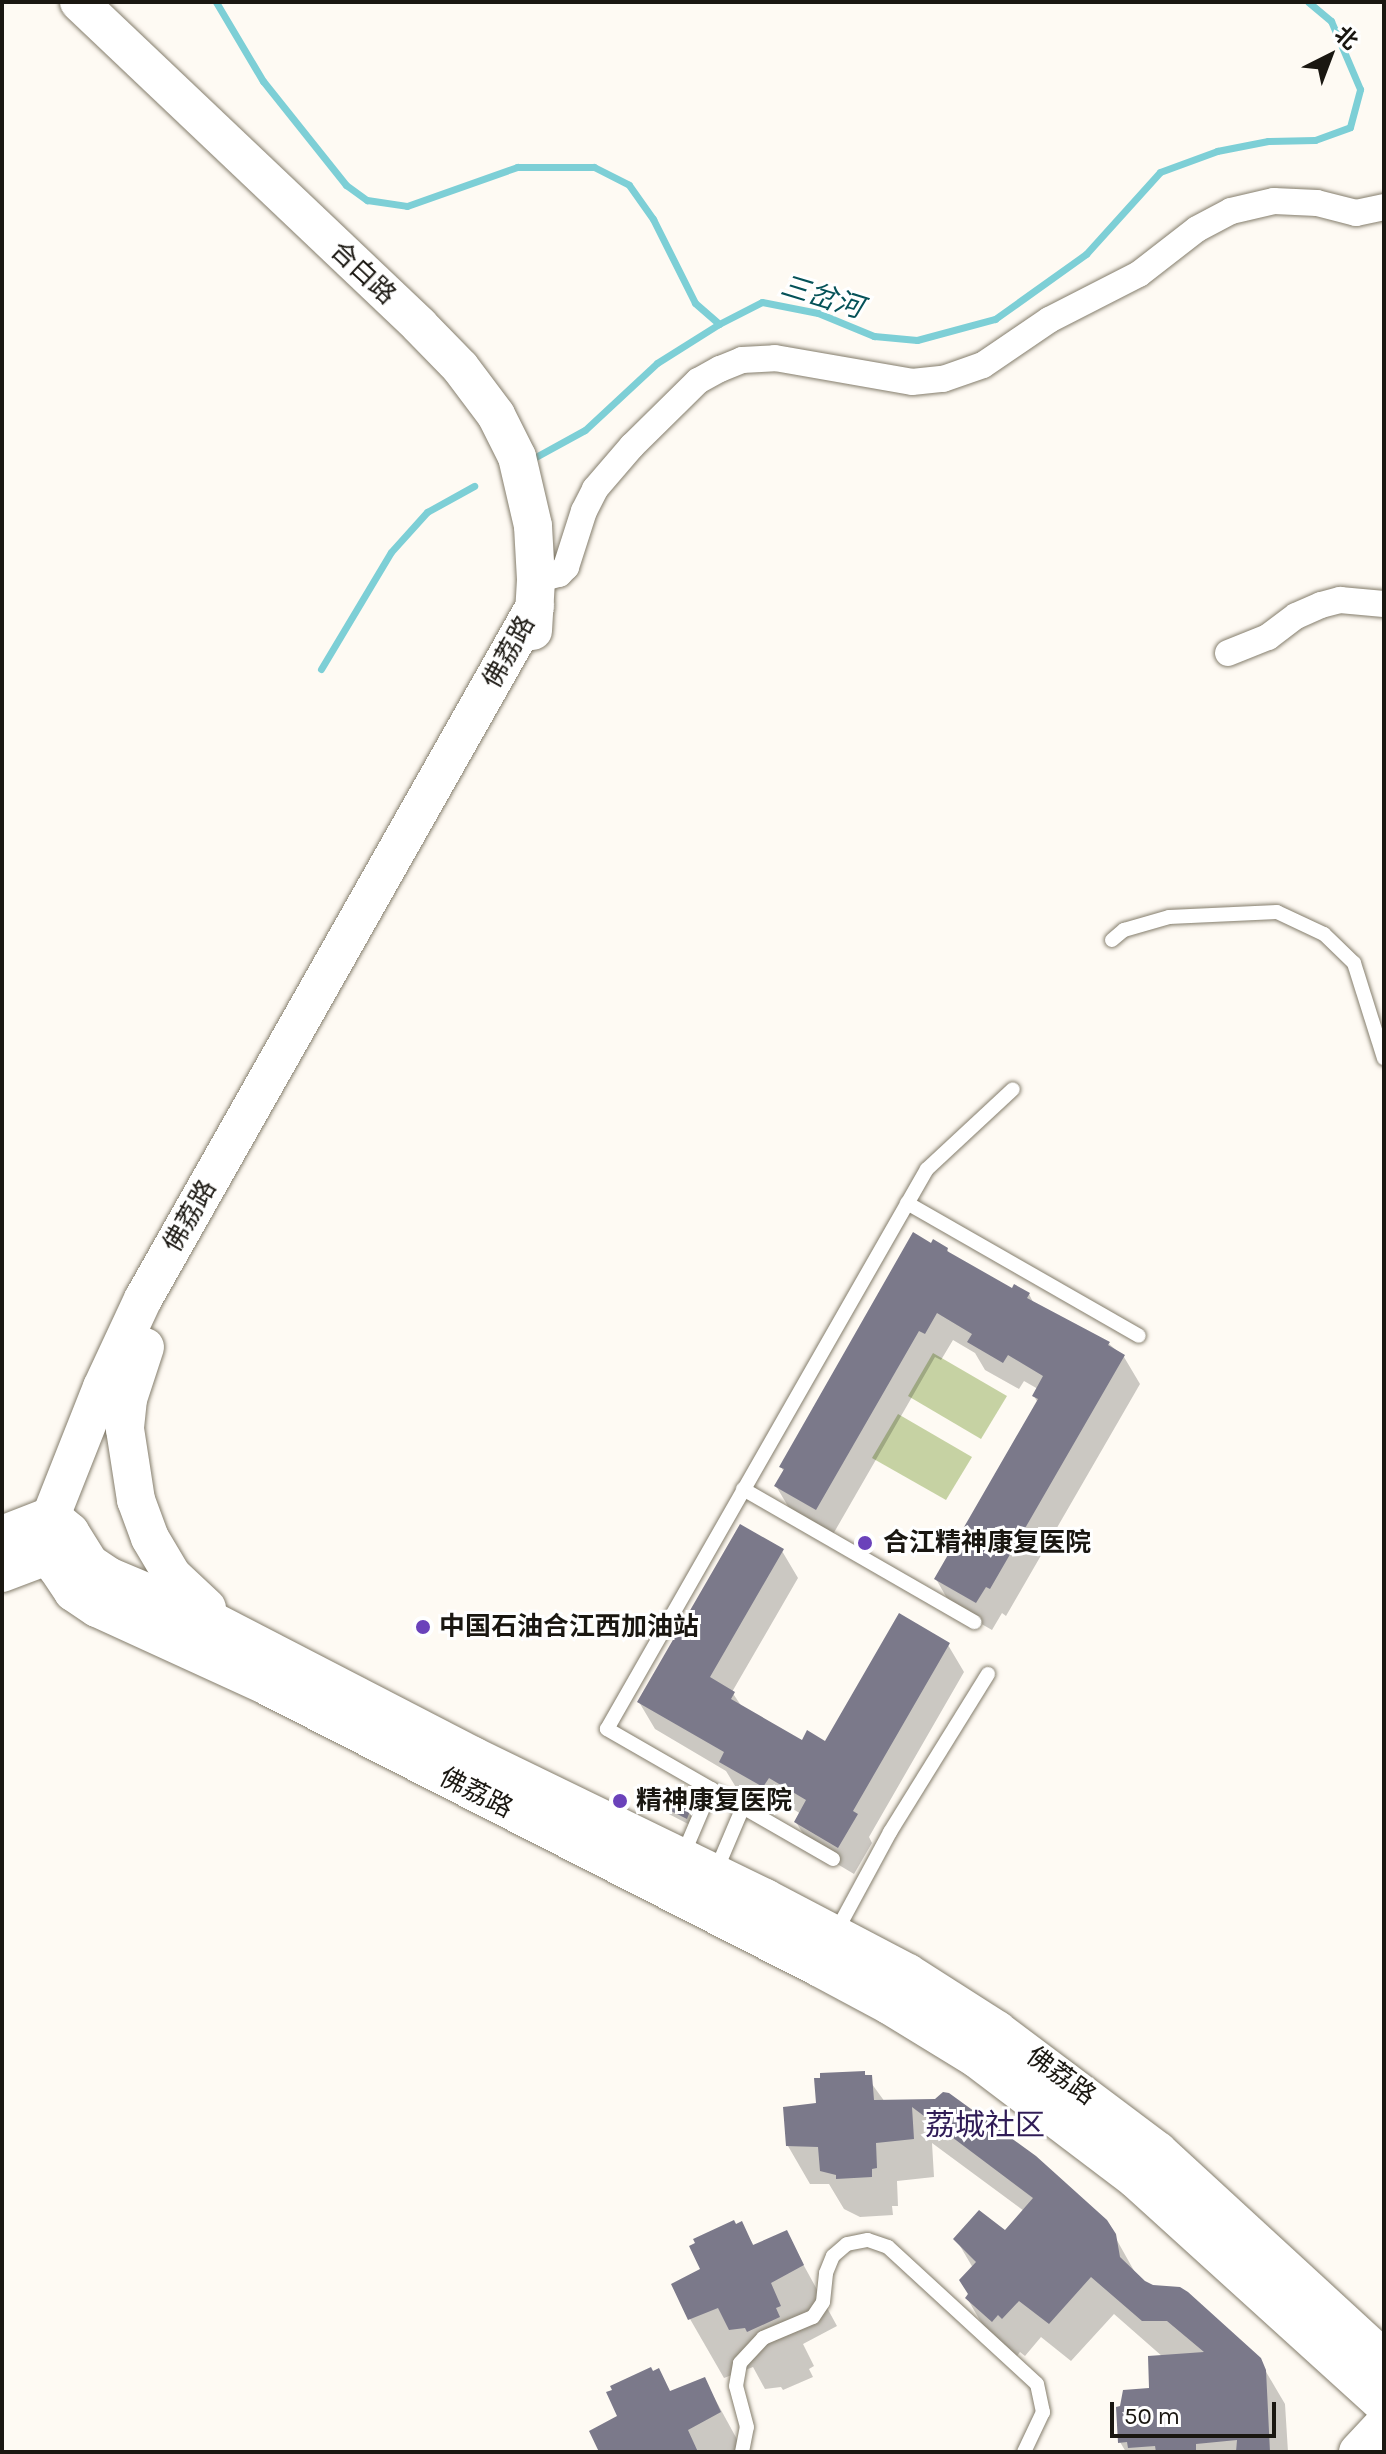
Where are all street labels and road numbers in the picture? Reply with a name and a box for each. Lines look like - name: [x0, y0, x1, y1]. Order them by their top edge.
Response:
- street label: 合白路: [324, 235, 402, 311]
- street label: 佛荔路: [476, 610, 542, 694]
- street label: 佛荔路: [157, 1174, 223, 1258]
- street label: 佛荔路: [434, 1761, 518, 1825]
- street label: 佛荔路: [1020, 2040, 1102, 2112]

